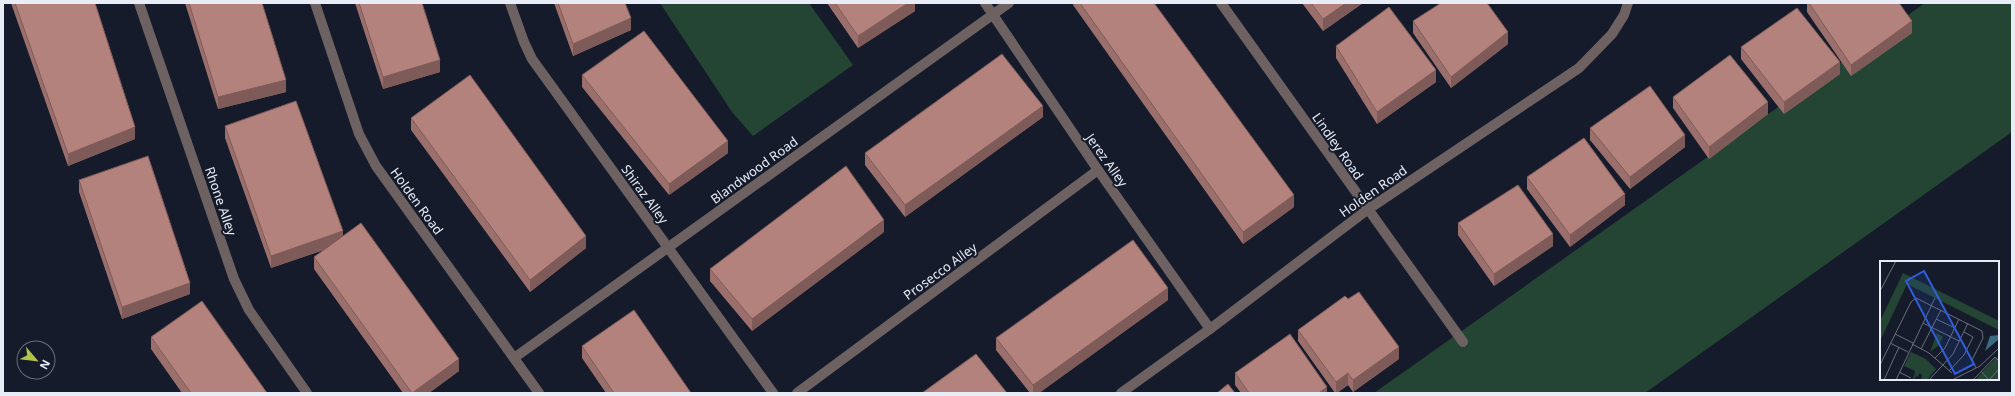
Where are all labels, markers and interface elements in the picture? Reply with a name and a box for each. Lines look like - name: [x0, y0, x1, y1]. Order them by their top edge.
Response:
- street label: Lindley Road: [1308, 109, 1368, 183]
- street label: Jerez Alley: [1081, 128, 1132, 191]
- street label: Blandwood Road: [707, 132, 801, 208]
- street label: Shiraz Alley: [617, 161, 673, 228]
- street label: Holden Road: [1336, 161, 1410, 221]
- street label: Rhone Alley: [201, 164, 241, 238]
- street label: Holden Road: [387, 164, 447, 238]
- street label: Prosecco Alley: [900, 238, 981, 304]
- inset map: [1880, 261, 1999, 380]
- north arrow: [16, 340, 56, 380]
- text: N: [37, 357, 54, 372]

